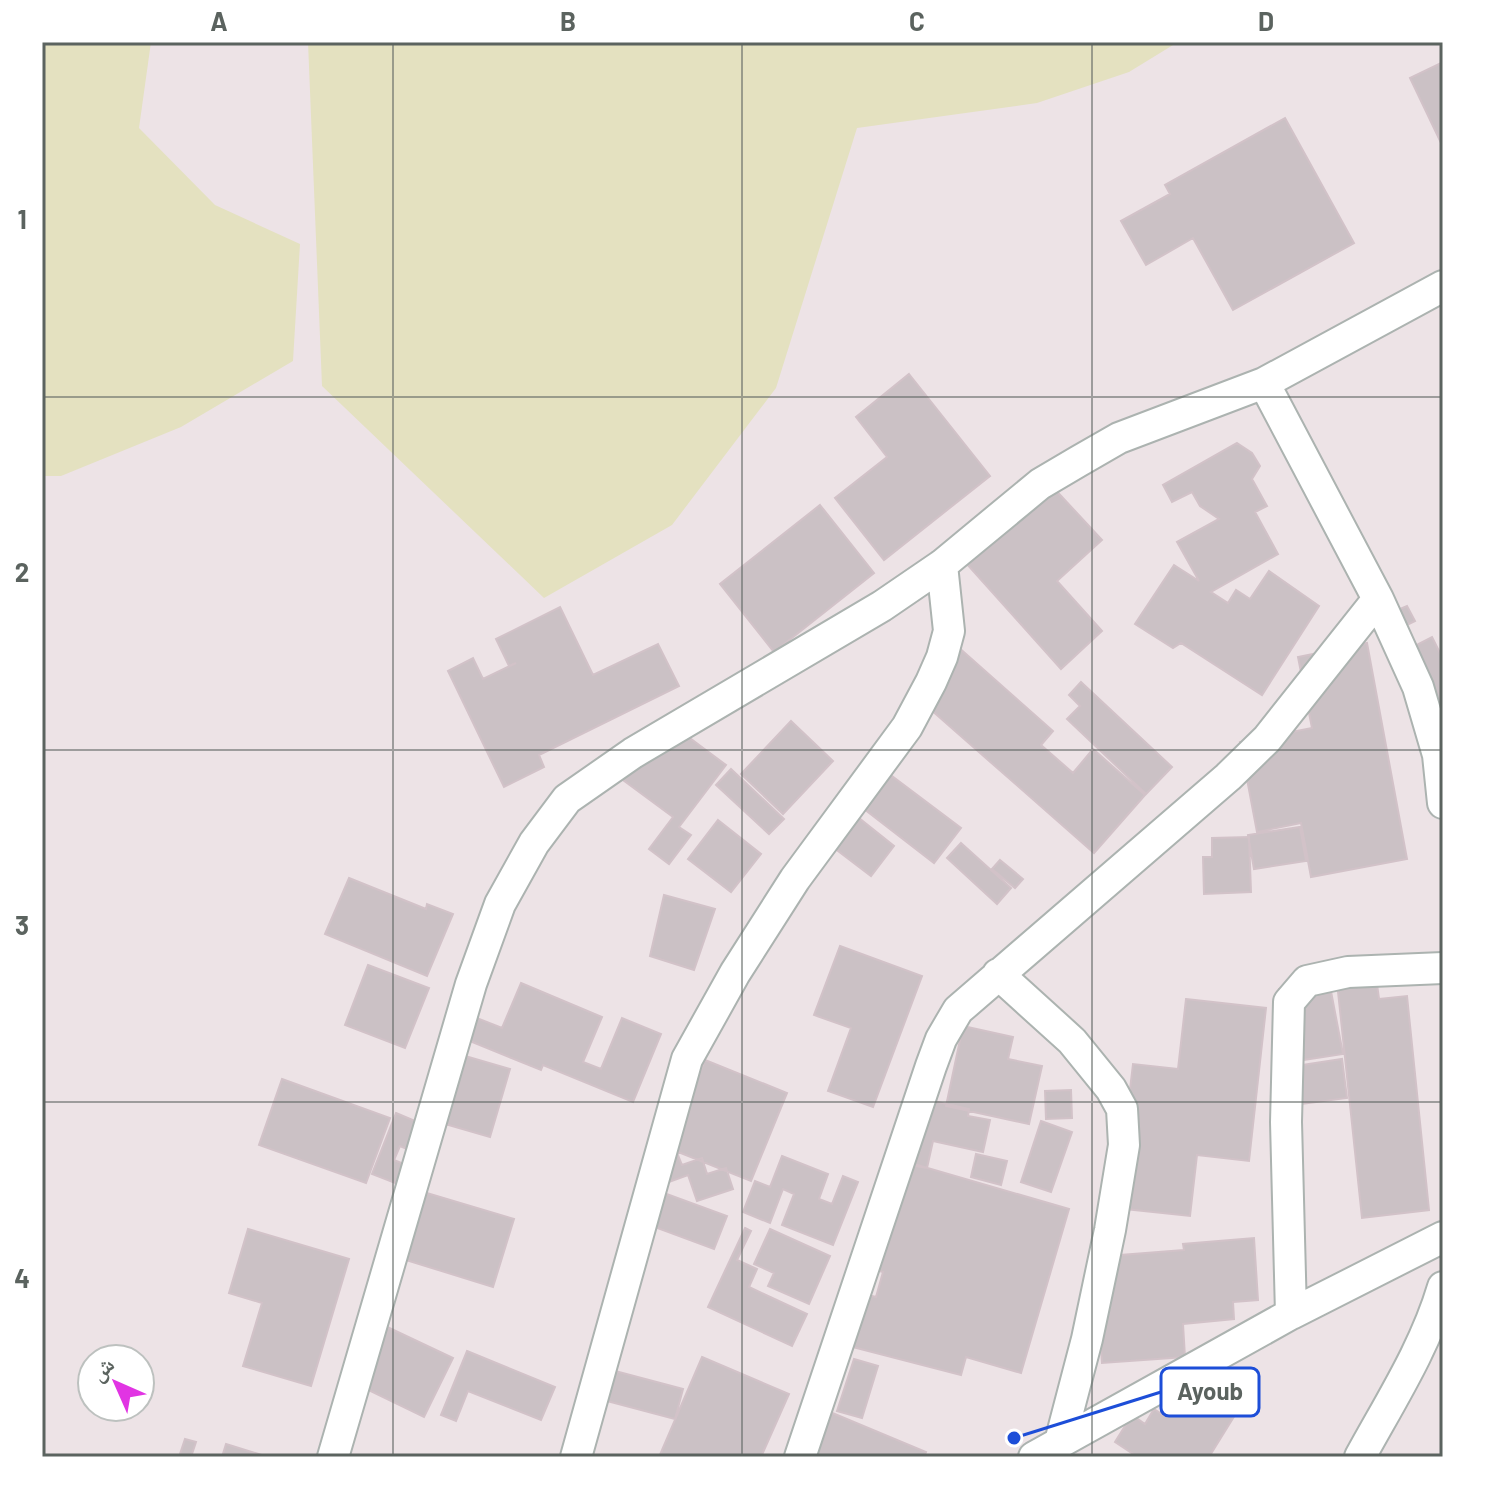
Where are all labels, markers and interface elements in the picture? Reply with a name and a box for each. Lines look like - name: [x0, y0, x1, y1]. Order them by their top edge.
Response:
- text: A: [210, 5, 228, 36]
- text: B: [560, 5, 576, 36]
- text: C: [909, 5, 925, 36]
- text: D: [1258, 5, 1274, 36]
- text: 1: [17, 203, 27, 234]
- text: 2: [15, 556, 29, 587]
- text: 3: [15, 909, 29, 940]
- text: 4: [14, 1262, 30, 1293]
- north arrow: [76, 1343, 156, 1423]
- text: ش: [84, 1351, 120, 1387]
- callout: Ayoub: [1161, 1368, 1259, 1416]
- text: Ayoub: [1177, 1376, 1243, 1405]

